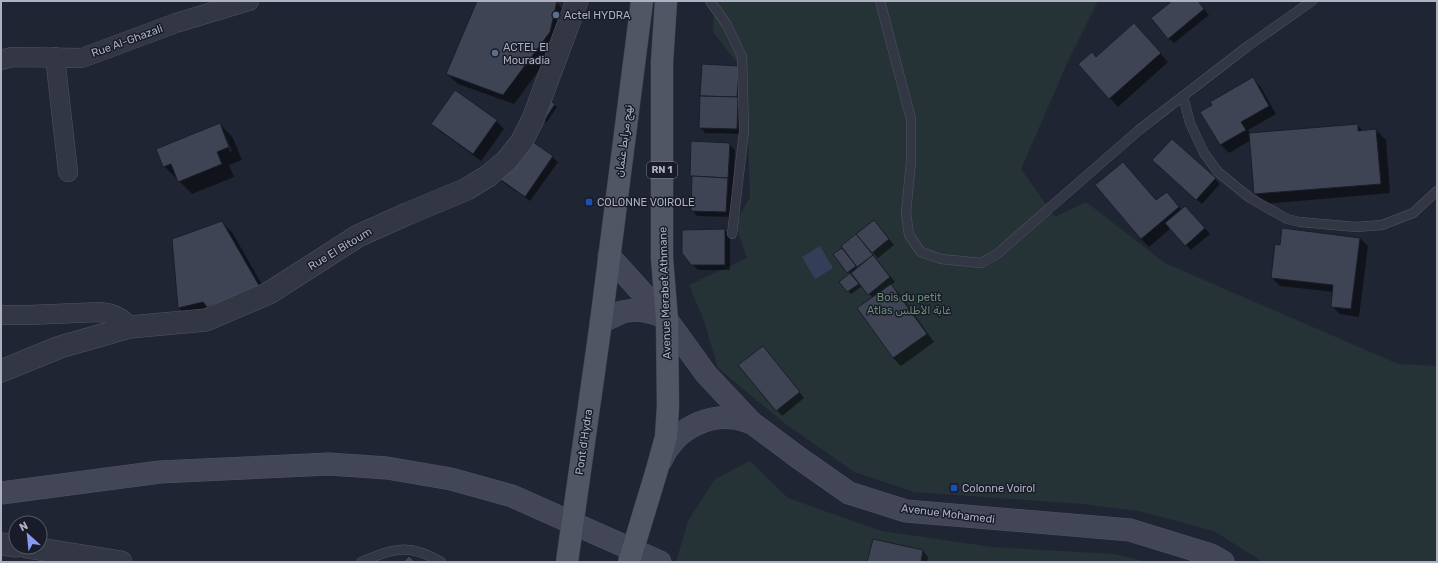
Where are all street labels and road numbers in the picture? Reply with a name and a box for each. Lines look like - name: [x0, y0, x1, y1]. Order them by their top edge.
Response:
- street label: Rue Al-Ghazali: [90, 22, 164, 60]
- street label: نهج مرابط عثمان: [613, 104, 637, 178]
- road number: RN 1: [647, 162, 677, 178]
- street label: Rue El Bitoum: [306, 225, 374, 273]
- street label: Avenue Merabet Athmane: [656, 227, 674, 359]
- street label: Pont d'Hydra: [573, 408, 595, 476]
- street label: Avenue Mohamedi: [900, 502, 996, 526]

